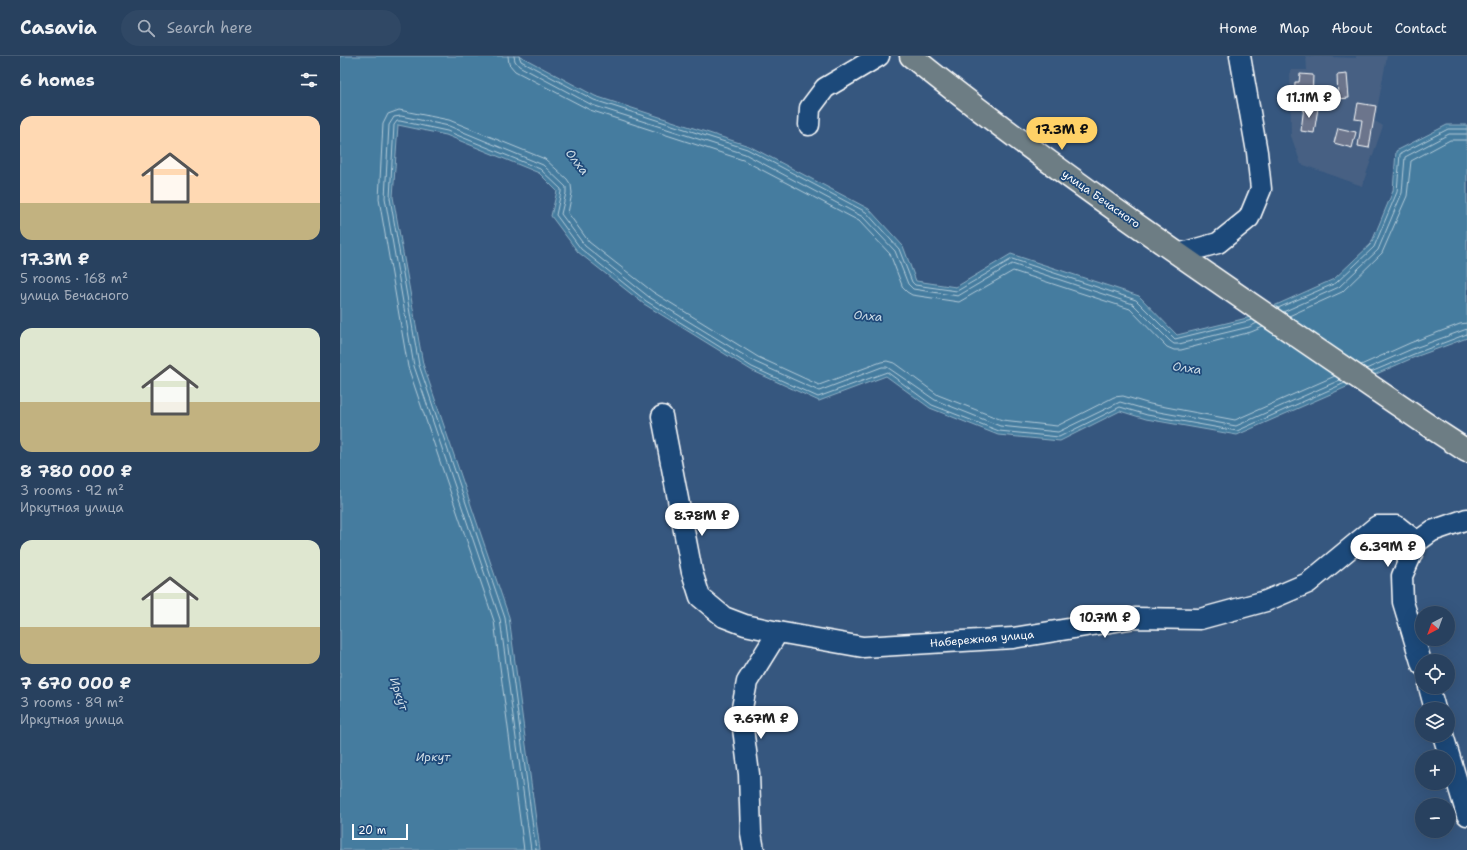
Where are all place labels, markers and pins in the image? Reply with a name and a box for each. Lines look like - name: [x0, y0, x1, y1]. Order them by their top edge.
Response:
- pin: 11.1M ₽: [1272, 85, 1346, 119]
- pin: 17.3M ₽: [1025, 117, 1099, 151]
- pin: 8.78M ₽: [665, 503, 739, 537]
- pin: 6.39M ₽: [1351, 534, 1425, 568]
- pin: 10.7M ₽: [1068, 605, 1142, 639]
- pin: 7.67M ₽: [724, 706, 798, 740]

